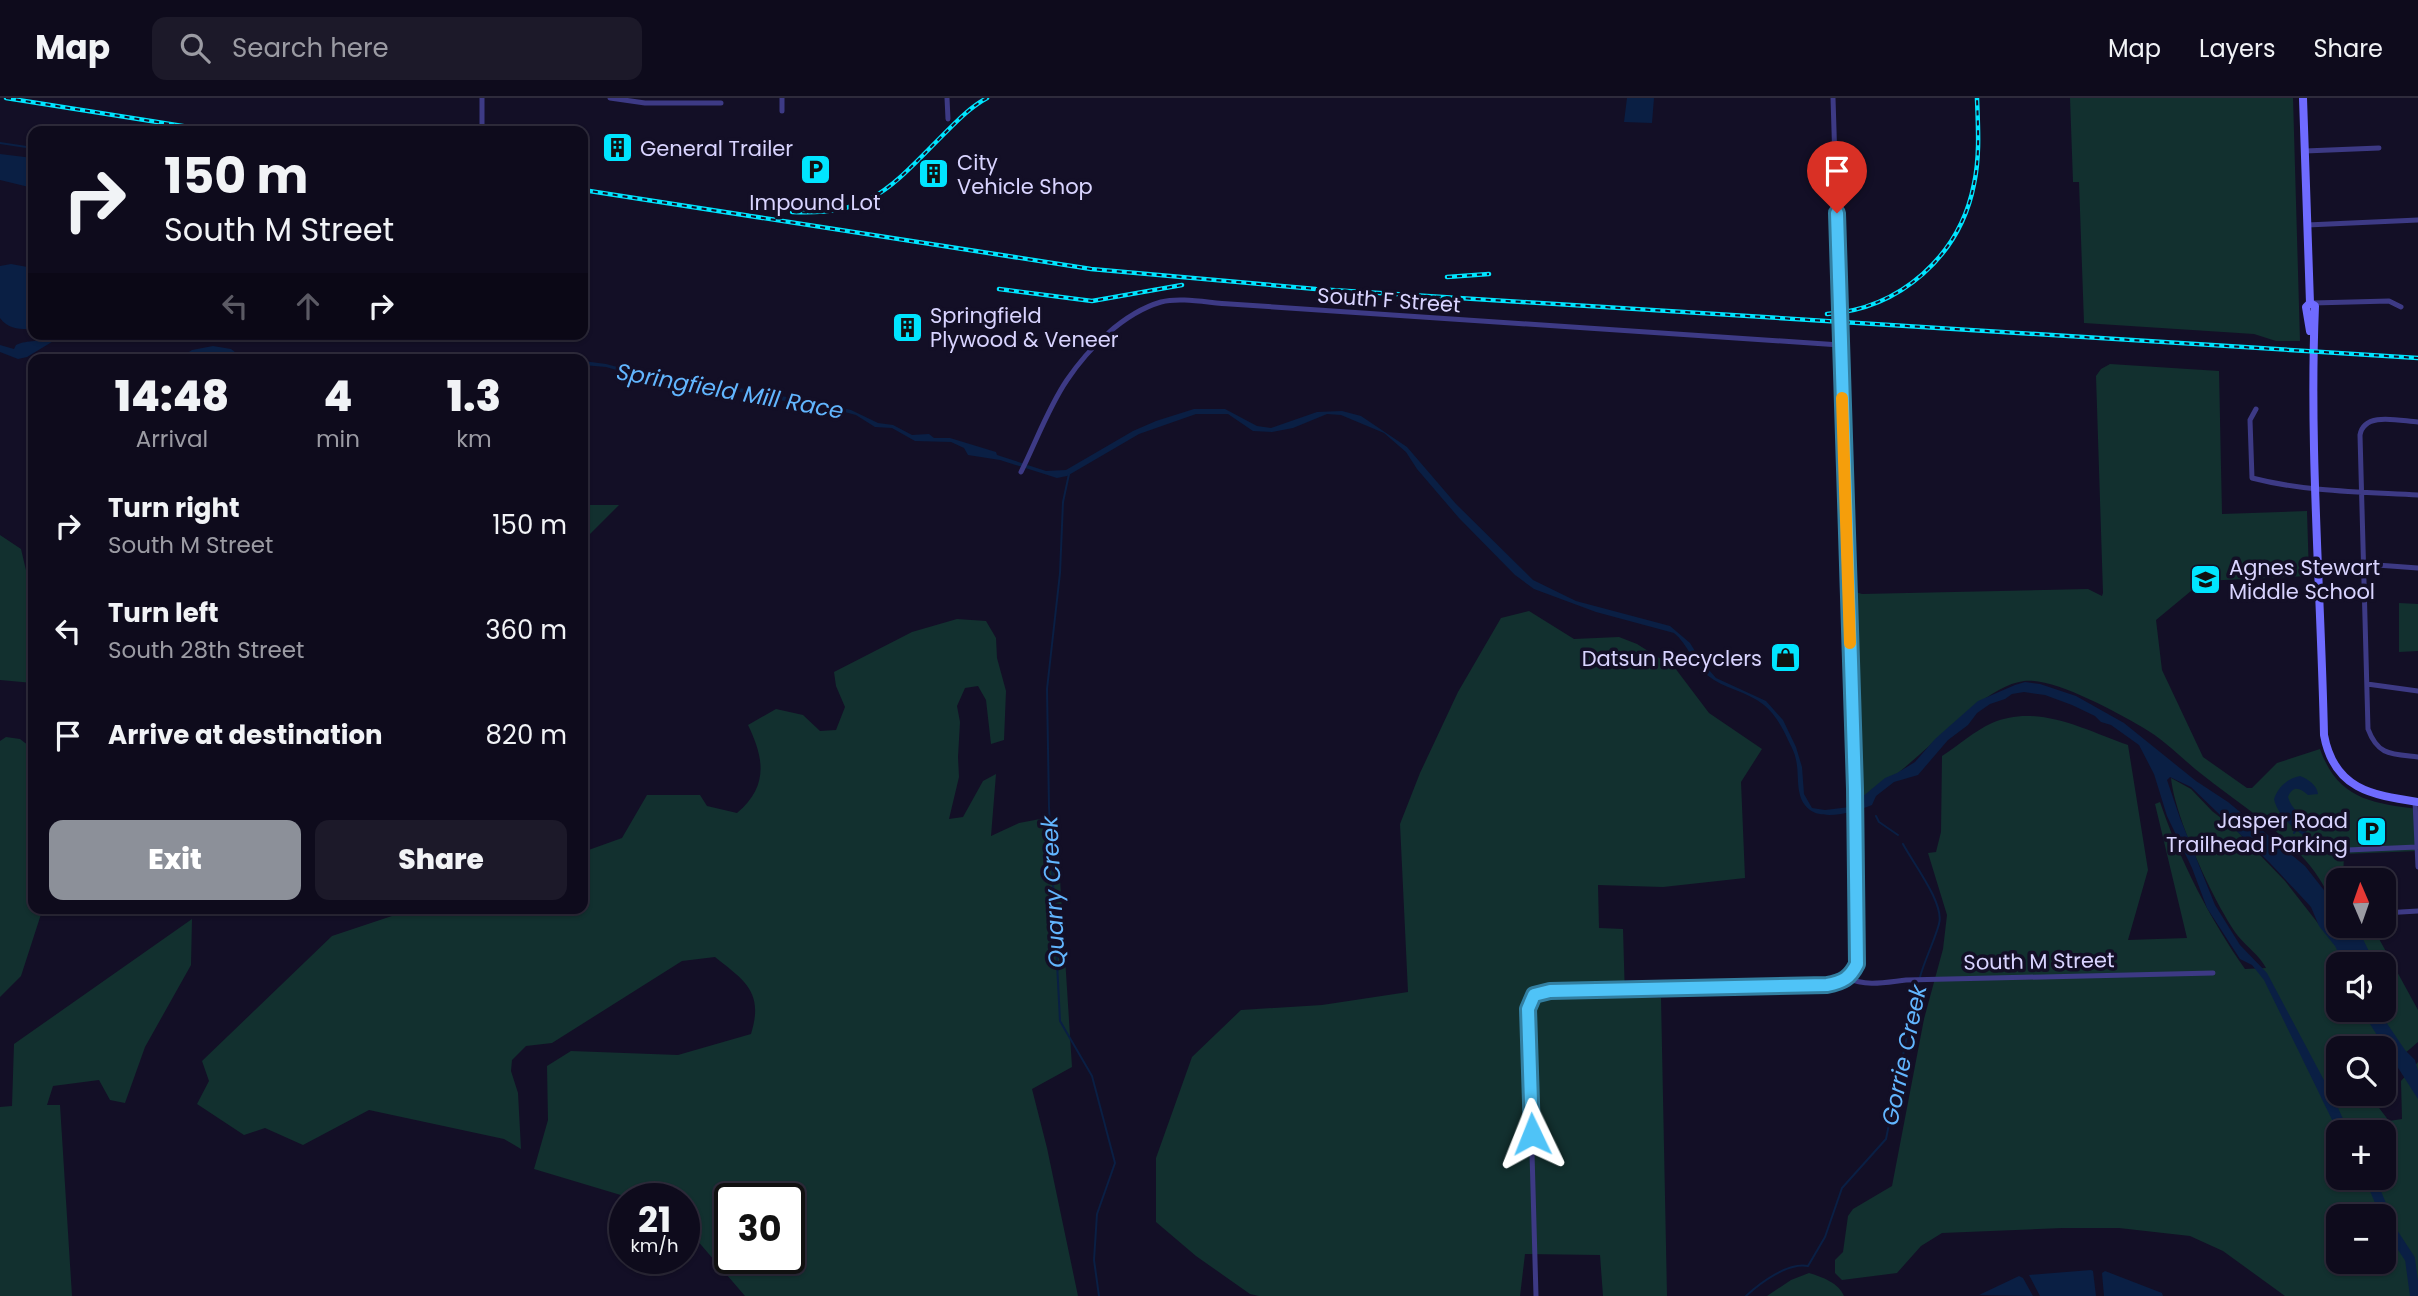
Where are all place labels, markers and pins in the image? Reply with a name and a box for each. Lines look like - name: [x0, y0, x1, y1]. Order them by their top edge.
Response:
- building icon: General Trailer: [600, 131, 634, 165]
- place label: General Trailer: [640, 134, 793, 163]
- pin: [1807, 141, 1867, 213]
- place label: City Vehicle Shop: [957, 148, 1093, 201]
- parking icon: Impound Lot: [798, 153, 832, 187]
- building icon: City Vehicle Shop: [917, 157, 951, 191]
- place label: Impound Lot: [749, 188, 881, 217]
- place label: Springfield Plywood & Veneer: [930, 301, 1119, 354]
- building icon: Springfield Plywood & Veneer: [890, 310, 924, 344]
- place label: Agnes Stewart Middle School: [2229, 553, 2380, 606]
- school or university icon: Agnes Stewart Middle School: [2189, 562, 2223, 596]
- shop icon: Datsun Recyclers: [1768, 641, 1802, 675]
- place label: Datsun Recyclers: [1582, 644, 1762, 673]
- place label: Jasper Road Trailhead Parking: [2166, 806, 2348, 859]
- parking icon: Jasper Road Trailhead Parking: [2354, 815, 2388, 849]

